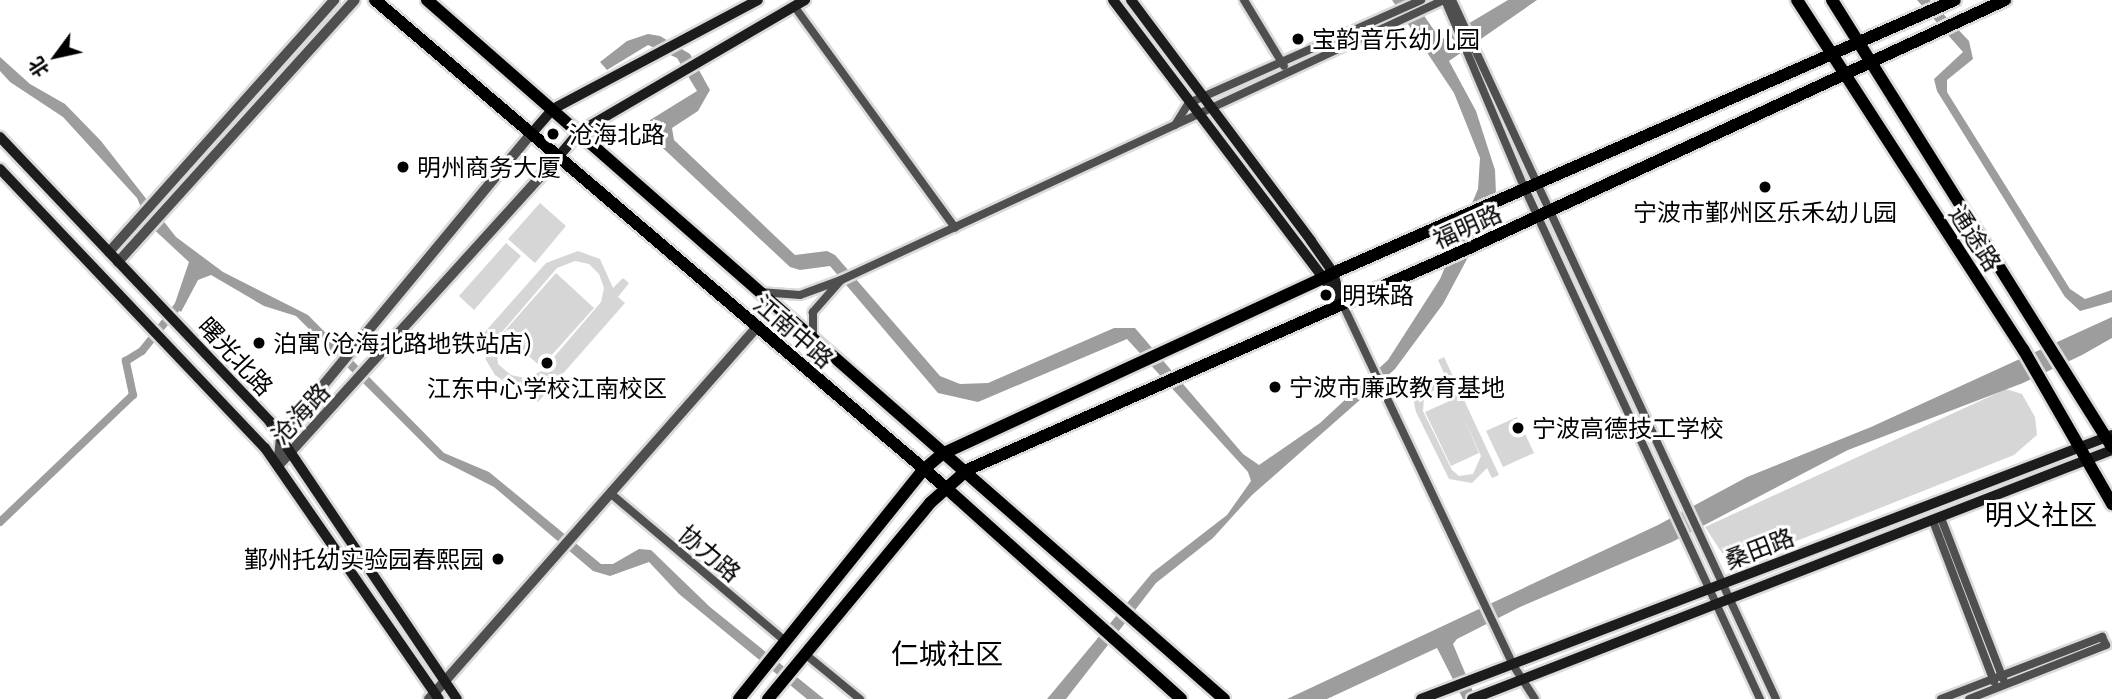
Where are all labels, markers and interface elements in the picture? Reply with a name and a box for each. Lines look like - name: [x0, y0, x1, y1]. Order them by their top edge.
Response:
- north arrow: [21, 21, 91, 91]
- place label: 宝韵音乐幼儿园: [1312, 25, 1480, 53]
- marker: 宝韵音乐幼儿园: [1290, 31, 1306, 47]
- text: 北: [22, 52, 54, 82]
- place label: 沧海北路: [569, 120, 665, 148]
- marker: 沧海北路: [543, 124, 563, 144]
- place label: 明州商务大厦: [417, 153, 561, 181]
- marker: 明州商务大厦: [395, 159, 411, 175]
- marker: 宁波市鄞州区乐禾幼儿园: [1757, 179, 1773, 195]
- street label: 福明路: [1428, 198, 1506, 254]
- place label: 宁波市鄞州区乐禾幼儿园: [1633, 198, 1897, 226]
- street label: 通途路: [1944, 200, 2008, 276]
- place label: 明珠路: [1342, 281, 1414, 309]
- marker: 明珠路: [1316, 285, 1336, 305]
- street label: 江南中路: [748, 289, 840, 373]
- street label: 曙光北路: [193, 311, 279, 401]
- place label: 泊寓(沧海北路地铁站店): [273, 329, 533, 357]
- marker: 泊寓(沧海北路地铁站店): [251, 335, 267, 351]
- marker: 江东中心学校江南校区: [539, 355, 555, 371]
- place label: 宁波市廉政教育基地: [1289, 373, 1505, 401]
- place label: 江东中心学校江南校区: [427, 374, 667, 402]
- street label: 沧海路: [265, 377, 335, 449]
- marker: 宁波市廉政教育基地: [1267, 379, 1283, 395]
- place label: 宁波高德技工学校: [1532, 414, 1724, 442]
- marker: 宁波高德技工学校: [1510, 420, 1526, 436]
- district label: 明义社区: [1985, 497, 2097, 531]
- street label: 协力路: [673, 519, 747, 587]
- street label: 桑田路: [1720, 522, 1798, 574]
- place label: 鄞州托幼实验园春熙园: [244, 545, 484, 573]
- marker: 鄞州托幼实验园春熙园: [490, 551, 506, 567]
- district label: 仁城社区: [891, 636, 1003, 670]

